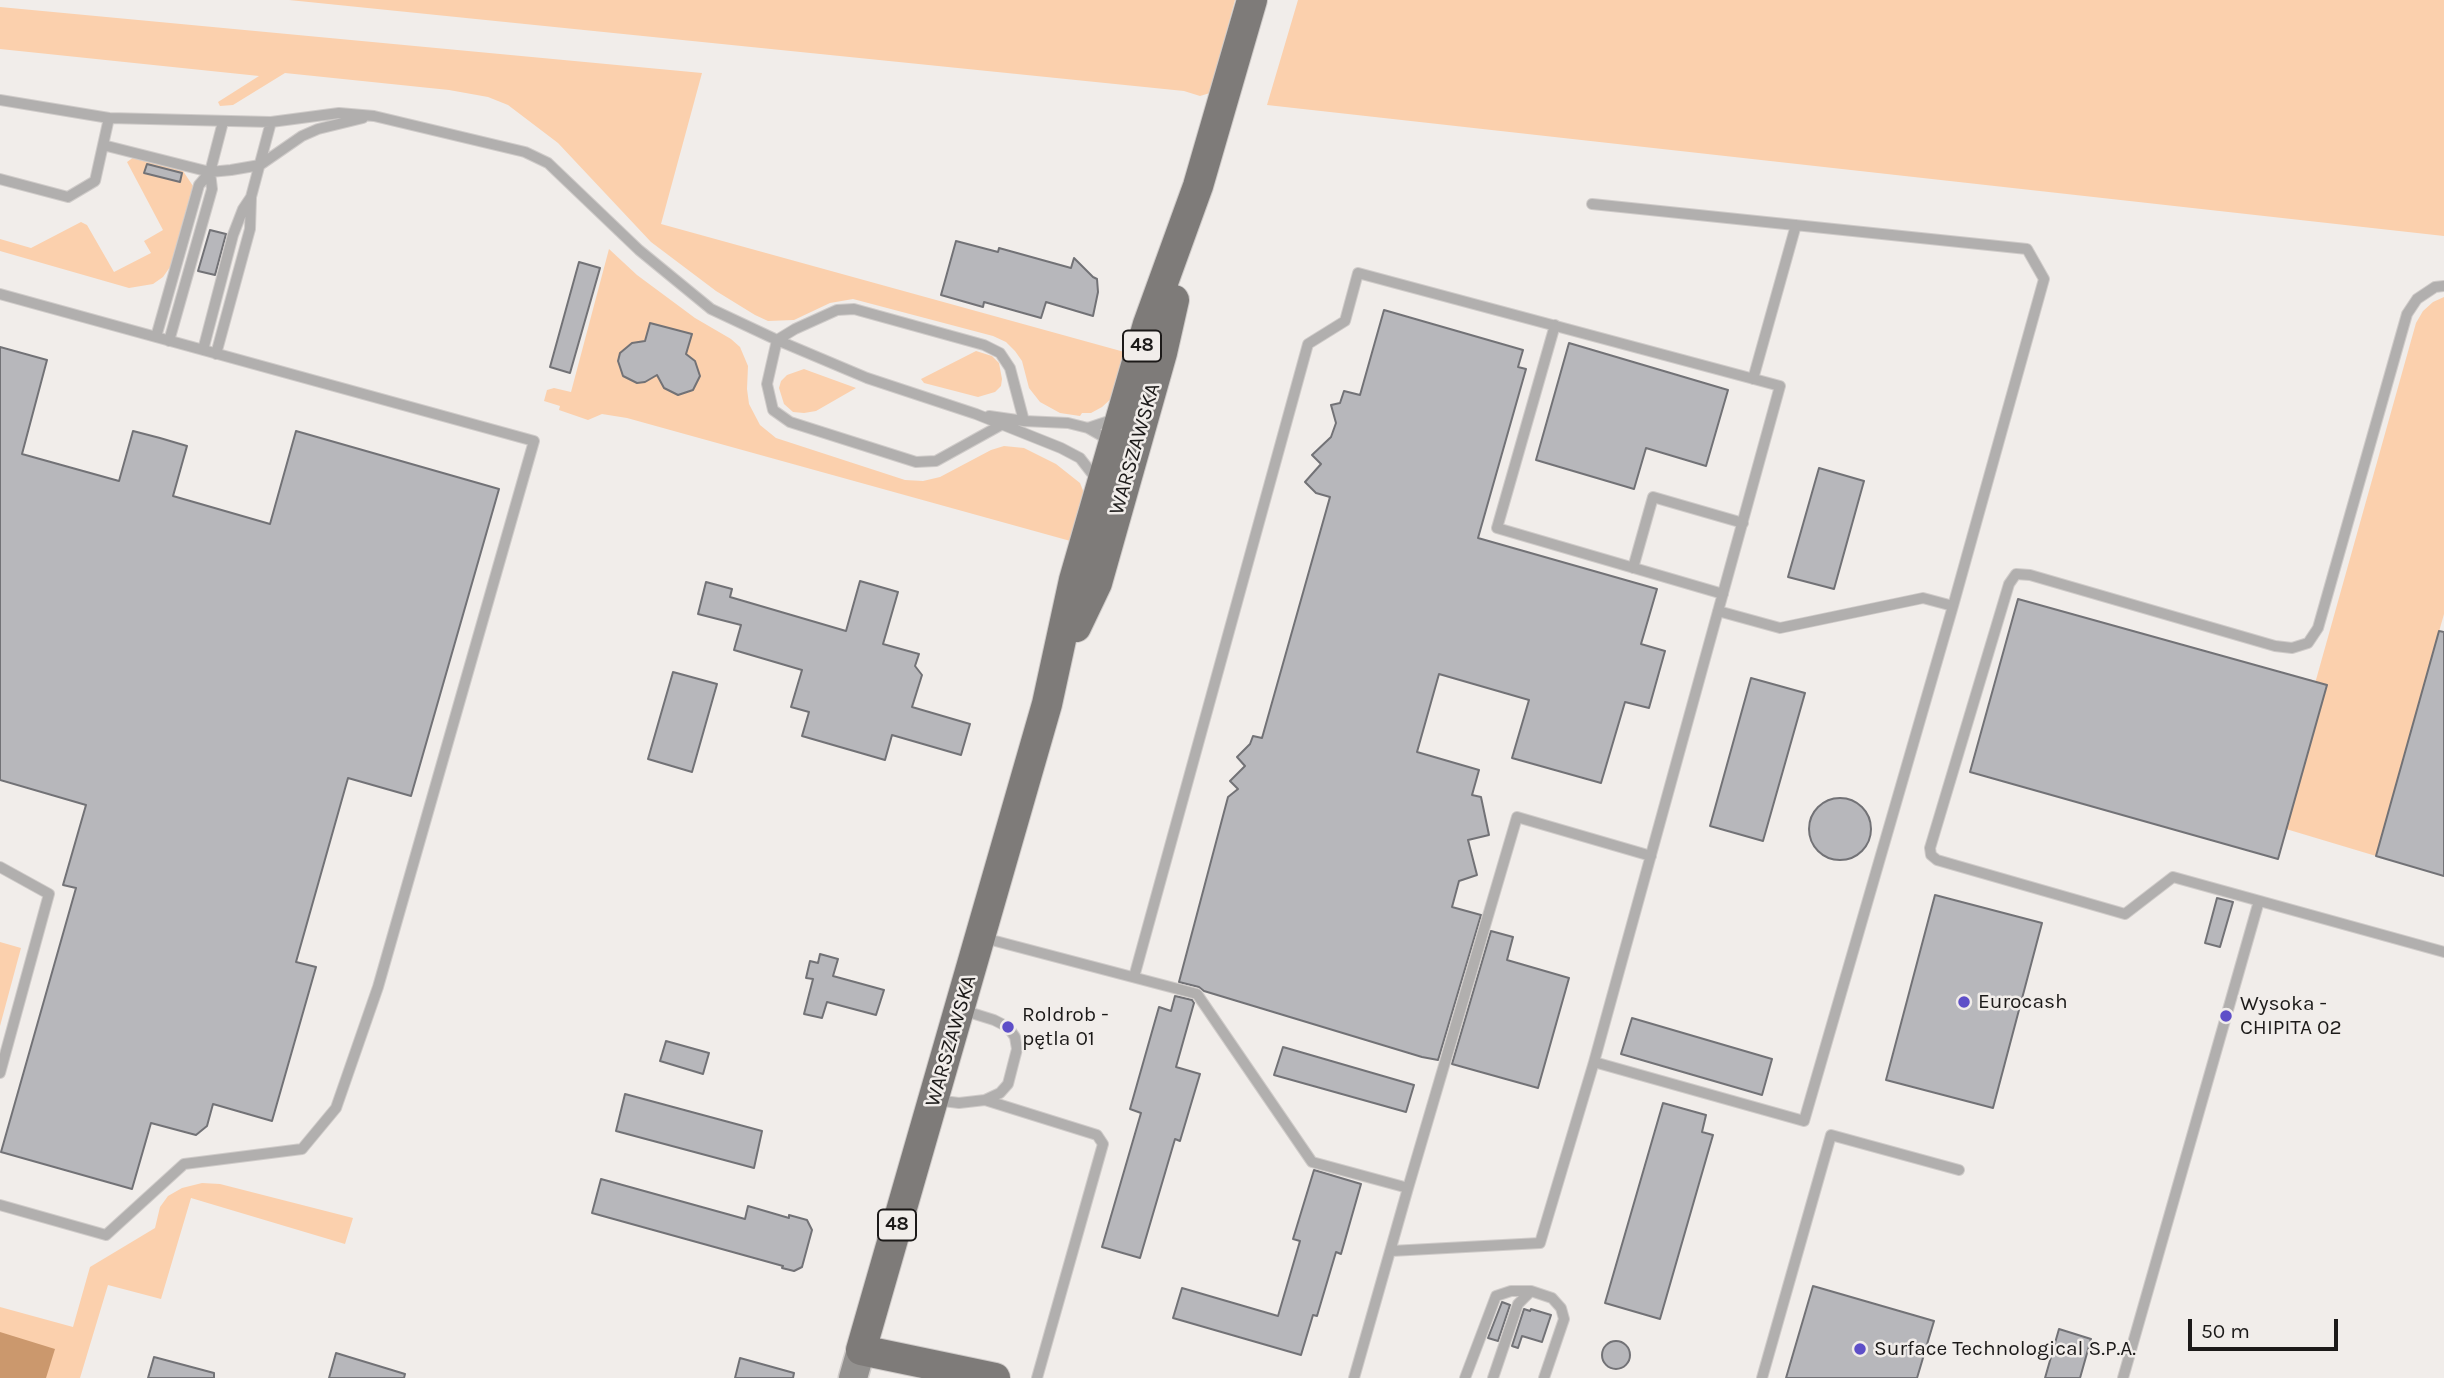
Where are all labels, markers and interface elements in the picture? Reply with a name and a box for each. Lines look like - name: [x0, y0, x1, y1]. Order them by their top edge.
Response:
- road number: 48: [1123, 330, 1161, 362]
- street label: WARSZAWSKA: [1104, 380, 1166, 518]
- street label: WARSZAWSKA: [920, 972, 982, 1110]
- place label: Eurocash: [1978, 989, 2068, 1015]
- place label: Wysoka - CHIPITA 02: [2240, 991, 2342, 1041]
- marker: Eurocash: [1956, 994, 1972, 1010]
- place label: Roldrob - pętla 01: [1022, 1002, 1108, 1052]
- marker: Wysoka - CHIPITA 02: [2218, 1008, 2234, 1024]
- marker: Roldrob - pętla 01: [1000, 1019, 1016, 1035]
- road number: 48: [878, 1210, 916, 1240]
- scale bar: [2192, 1304, 2342, 1348]
- text: 50 m: [2201, 1319, 2250, 1343]
- place label: Surface Technological S.P.A.: [1874, 1336, 2136, 1362]
- marker: Surface Technological S.P.A.: [1852, 1341, 1868, 1357]

